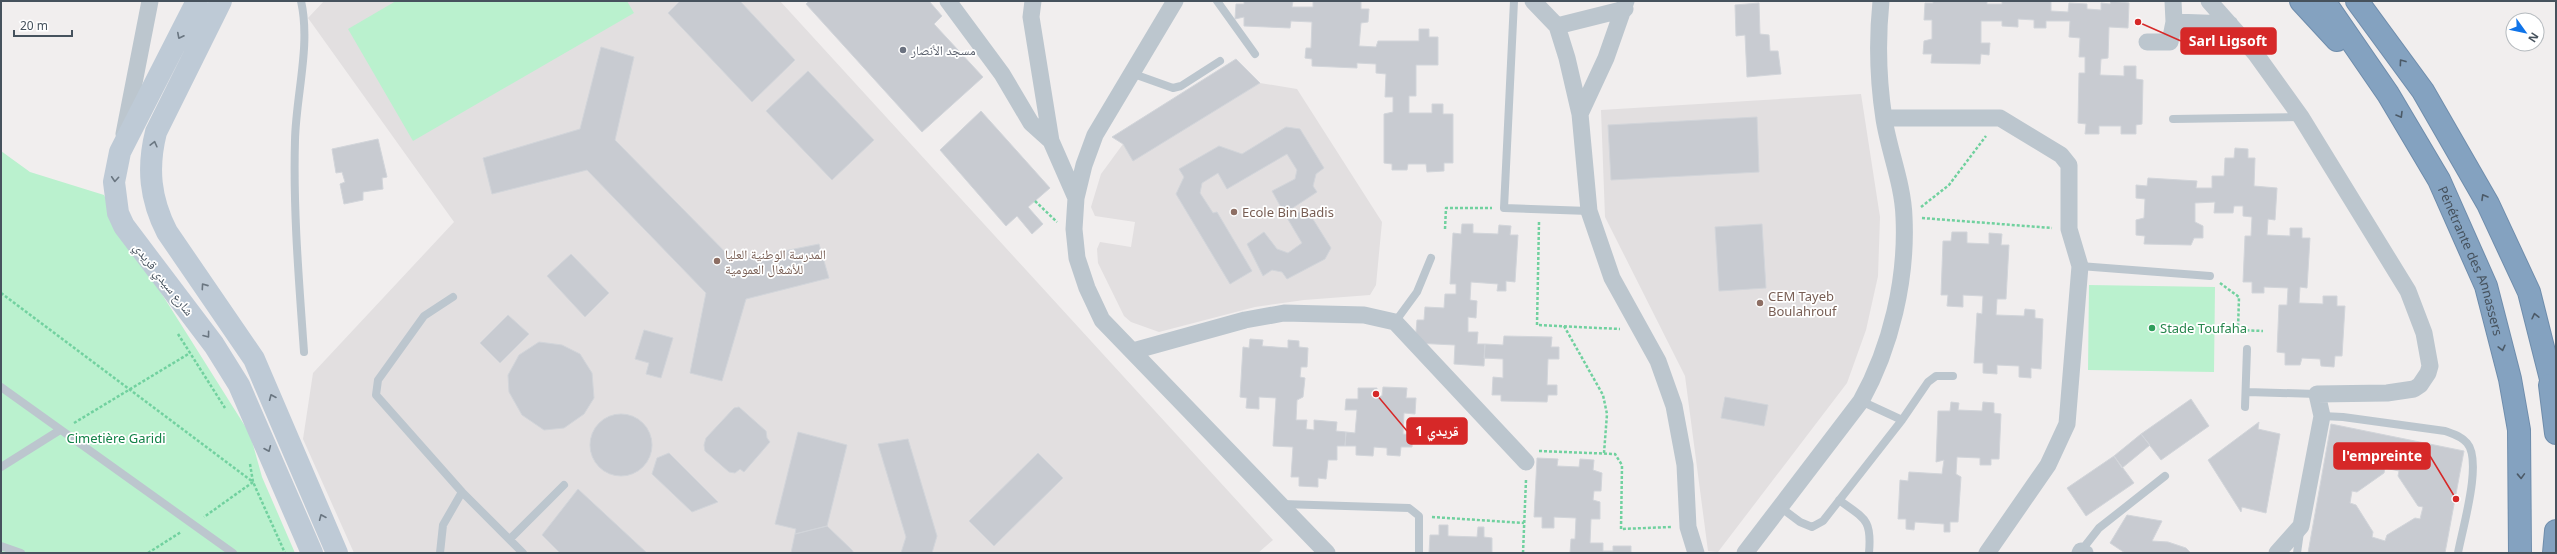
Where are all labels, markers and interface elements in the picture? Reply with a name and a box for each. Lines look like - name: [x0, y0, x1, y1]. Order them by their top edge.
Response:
- scale bar: [14, 12, 72, 38]
- north arrow: [2505, 12, 2545, 52]
- text: 20 m: [20, 17, 48, 34]
- callout: Sarl Ligsoft: [2181, 28, 2276, 54]
- text: N: [2525, 30, 2543, 46]
- text: Sarl Ligsoft: [2189, 31, 2267, 50]
- one-way arrow: [177, 32, 184, 39]
- place label: مسجد الأنصار: [910, 41, 976, 59]
- marker: مسجد الأنصار: [898, 45, 908, 55]
- one-way arrow: [2400, 60, 2407, 67]
- one-way arrow: [2396, 111, 2403, 118]
- one-way arrow: [149, 140, 157, 147]
- one-way arrow: [110, 176, 119, 182]
- street label: Pénétrante des Annassers: [2434, 183, 2507, 337]
- one-way arrow: [2482, 194, 2489, 201]
- place label: Ecole Bin Badis: [1242, 203, 1334, 221]
- marker: Ecole Bin Badis: [1229, 207, 1239, 217]
- street label: شارع سيدي قريدي: [128, 239, 198, 321]
- place label: المدرسة الوطنية العليا للأشغال العمومية: [725, 245, 826, 278]
- marker: المدرسة الوطنية العليا للأشغال العمومية: [712, 256, 722, 266]
- one-way arrow: [202, 284, 209, 291]
- place label: CEM Tayeb Boulahrouf: [1768, 287, 1838, 320]
- marker: CEM Tayeb Boulahrouf: [1755, 298, 1765, 308]
- one-way arrow: [2531, 313, 2540, 320]
- place label: Stade Toufaha: [2160, 319, 2247, 337]
- marker: Stade Toufaha: [2147, 323, 2157, 333]
- one-way arrow: [202, 331, 210, 338]
- one-way arrow: [2497, 345, 2505, 351]
- one-way arrow: [269, 394, 277, 401]
- callout: قريدي 1: [1407, 418, 1467, 444]
- text: قريدي 1: [1415, 421, 1459, 442]
- park label: Cimetière Garidi: [66, 429, 166, 447]
- callout: l'empreinte: [2334, 443, 2430, 469]
- one-way arrow: [263, 445, 271, 453]
- text: l'empreinte: [2342, 446, 2422, 465]
- one-way arrow: [2516, 473, 2525, 479]
- one-way arrow: [319, 514, 327, 521]

